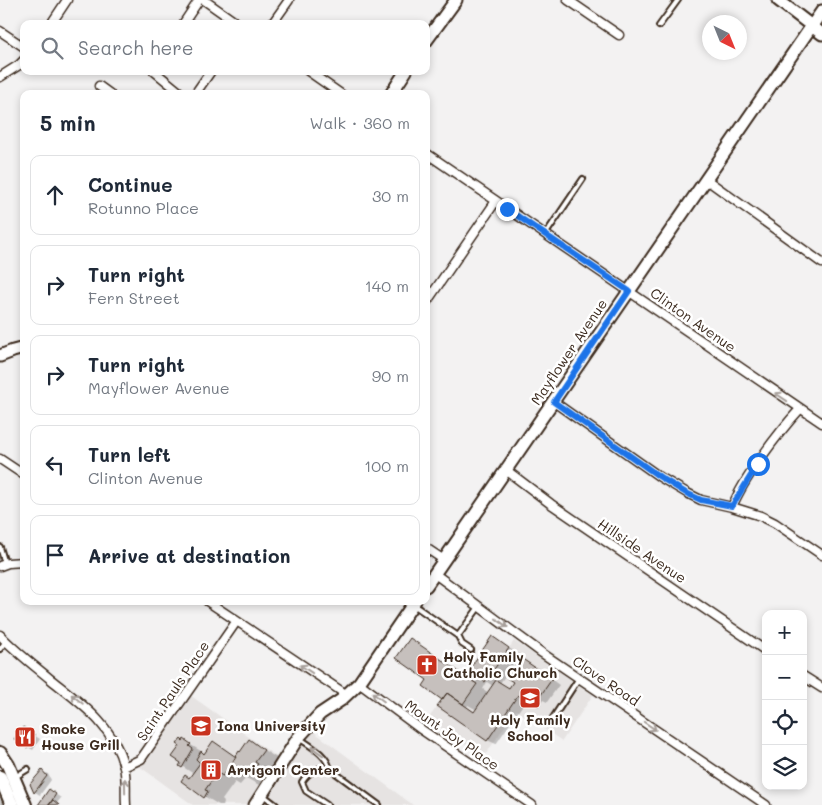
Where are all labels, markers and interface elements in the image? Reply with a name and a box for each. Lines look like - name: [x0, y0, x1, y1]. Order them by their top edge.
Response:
- north arrow: [702, 15, 747, 60]
- search box: [20, 20, 430, 75]
- icon: search: [38, 34, 66, 62]
- text: Search here: [78, 35, 194, 60]
- text: 5 min: [40, 109, 96, 136]
- text: Walk · 360 m: [309, 112, 410, 133]
- text: Continue: [88, 172, 173, 197]
- icon: ahead: [41, 181, 69, 209]
- text: 30 m: [372, 185, 409, 206]
- text: Rotunno Place: [88, 197, 199, 218]
- route end: [496, 198, 519, 221]
- text: Turn right: [88, 262, 185, 287]
- icon: right: [41, 271, 69, 299]
- text: 140 m: [365, 275, 409, 296]
- street label: Clinton Avenue: [647, 283, 740, 356]
- text: Fern Street: [88, 287, 180, 308]
- street label: Mayflower Avenue: [526, 295, 611, 408]
- text: Turn right: [88, 352, 185, 377]
- icon: right: [41, 361, 69, 389]
- text: 90 m: [372, 365, 409, 386]
- text: Mayflower Avenue: [88, 377, 230, 398]
- one-way arrow: [775, 392, 789, 402]
- text: Turn left: [88, 442, 171, 467]
- icon: left: [41, 451, 69, 479]
- route start: [747, 453, 770, 476]
- text: 100 m: [364, 455, 409, 476]
- text: Clinton Avenue: [88, 467, 203, 488]
- street label: Hillside Avenue: [594, 514, 690, 587]
- icon: arrive: [41, 541, 69, 569]
- text: Arrive at destination: [88, 543, 291, 568]
- map controls: [762, 610, 807, 790]
- button: +: [762, 610, 807, 655]
- one-way arrow: [495, 618, 509, 628]
- street label: Saint Pauls Place: [132, 637, 213, 744]
- place label: Holy Family Catholic Church: [443, 647, 557, 682]
- street label: Clove Road: [569, 651, 644, 710]
- church icon: Holy Family Catholic Church: [415, 653, 439, 677]
- button: −: [762, 655, 807, 700]
- one-way arrow: [299, 664, 313, 674]
- school or university icon: Holy Family School: [518, 686, 542, 710]
- one-way arrow: [372, 691, 385, 702]
- one-way arrow: [71, 694, 84, 705]
- street label: Mount Joy Place: [401, 695, 503, 774]
- button: locate: [762, 700, 807, 745]
- place label: Holy Family School: [490, 710, 571, 745]
- school or university icon: Iona University: [189, 714, 213, 738]
- place label: Iona University: [217, 716, 326, 735]
- place label: Smoke House Grill: [41, 719, 120, 754]
- one-way arrow: [643, 721, 657, 731]
- restaurant icon: Smoke House Grill: [13, 725, 37, 749]
- button: layers: [762, 745, 807, 790]
- one-way arrow: [310, 746, 324, 756]
- building icon: Arrigoni Center: [199, 758, 223, 782]
- place label: Arrigoni Center: [227, 760, 339, 779]
- one-way arrow: [120, 778, 130, 794]

